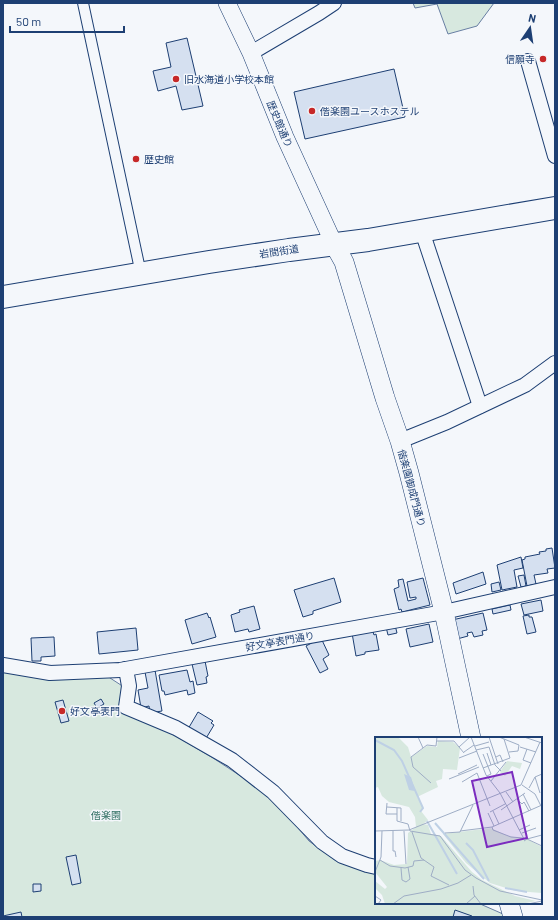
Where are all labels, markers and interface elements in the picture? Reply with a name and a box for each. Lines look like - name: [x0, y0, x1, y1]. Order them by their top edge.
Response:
- scale bar: [10, 8, 124, 34]
- north arrow: [510, 8, 550, 48]
- text: N: [527, 11, 537, 25]
- text: 50 m: [16, 14, 41, 28]
- place label: 信願寺: [505, 53, 535, 65]
- marker: 信願寺: [538, 54, 548, 64]
- place label: 旧水海道小学校本館: [184, 73, 274, 85]
- marker: 旧水海道小学校本館: [171, 74, 181, 84]
- street label: 歴史館通り: [265, 99, 295, 149]
- place label: 偕楽園ユースホステル: [319, 105, 420, 117]
- marker: 偕楽園ユースホステル: [307, 106, 317, 116]
- place label: 歴史館: [144, 153, 174, 165]
- marker: 歴史館: [131, 154, 141, 164]
- street label: 岩間街道: [258, 242, 300, 260]
- street label: 偕楽園御成門通り: [396, 447, 428, 528]
- street label: 好文亭表門通り: [244, 629, 316, 653]
- place label: 好文亭表門: [70, 705, 120, 717]
- marker: 好文亭表門: [57, 706, 67, 716]
- inset map: [375, 737, 542, 904]
- park label: 偕楽園: [90, 809, 121, 821]

